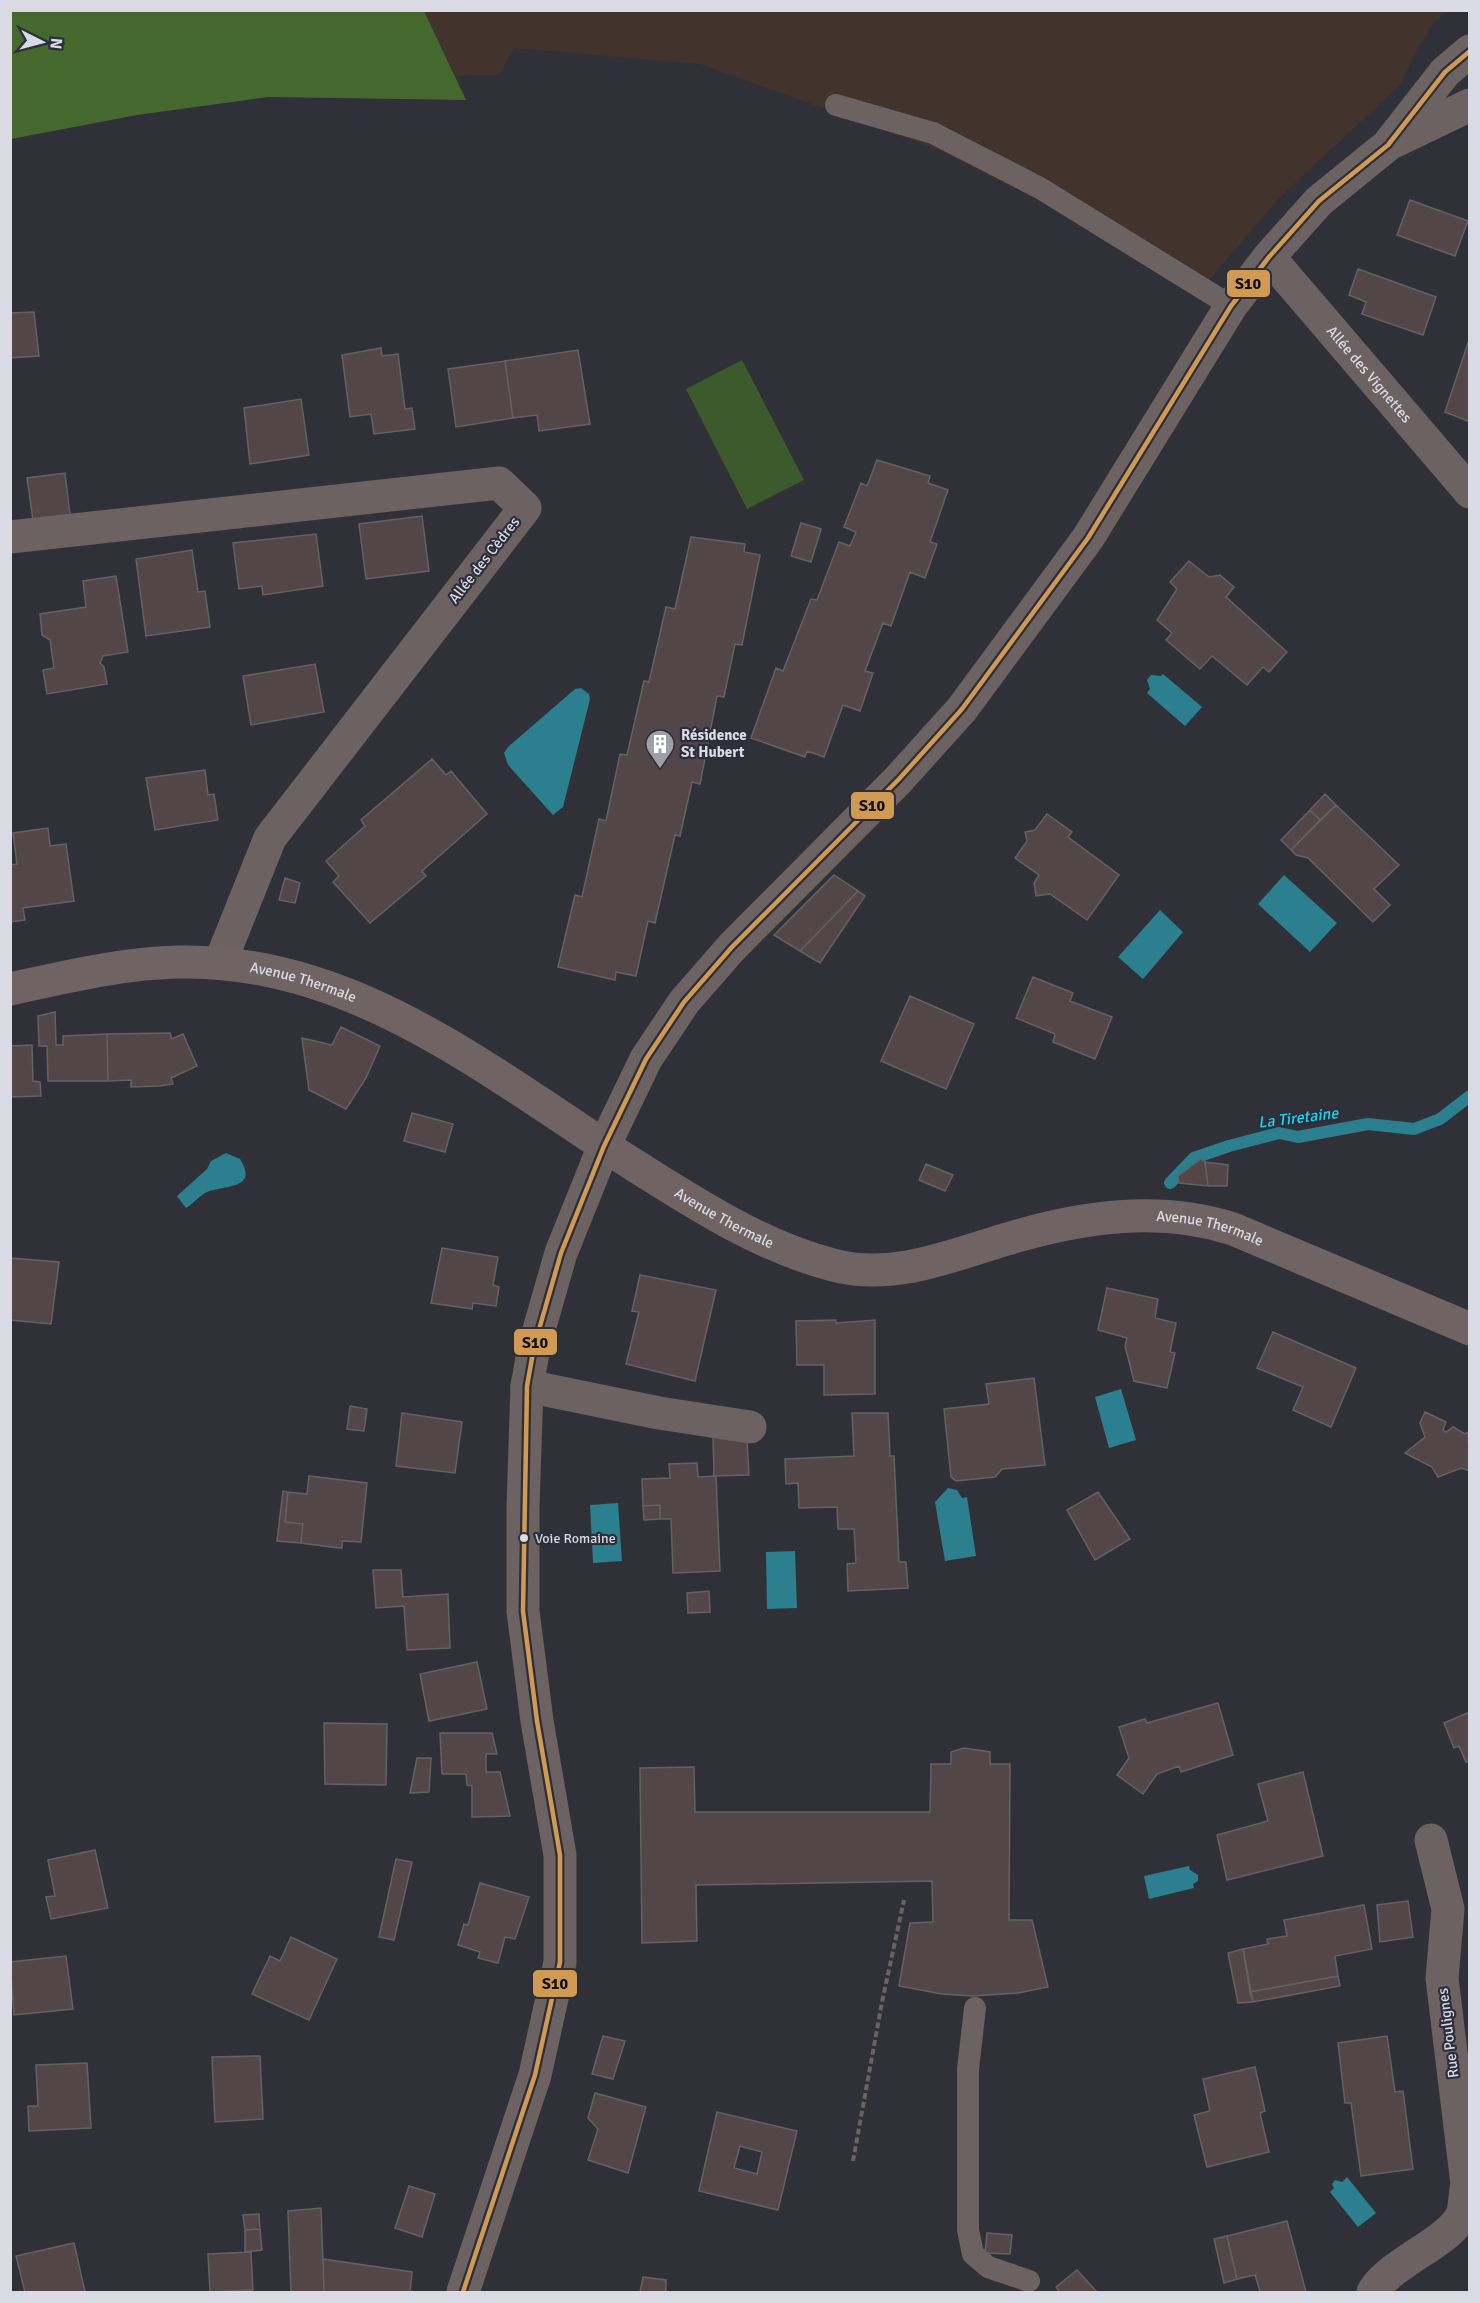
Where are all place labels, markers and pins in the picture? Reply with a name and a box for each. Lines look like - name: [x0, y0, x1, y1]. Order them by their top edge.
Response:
- place label: Résidence St Hubert: [681, 726, 747, 761]
- building icon: Résidence St Hubert: [644, 728, 676, 770]
- place label: Voie Romaine: [535, 1530, 616, 1547]
- marker: Voie Romaine: [518, 1532, 530, 1544]

